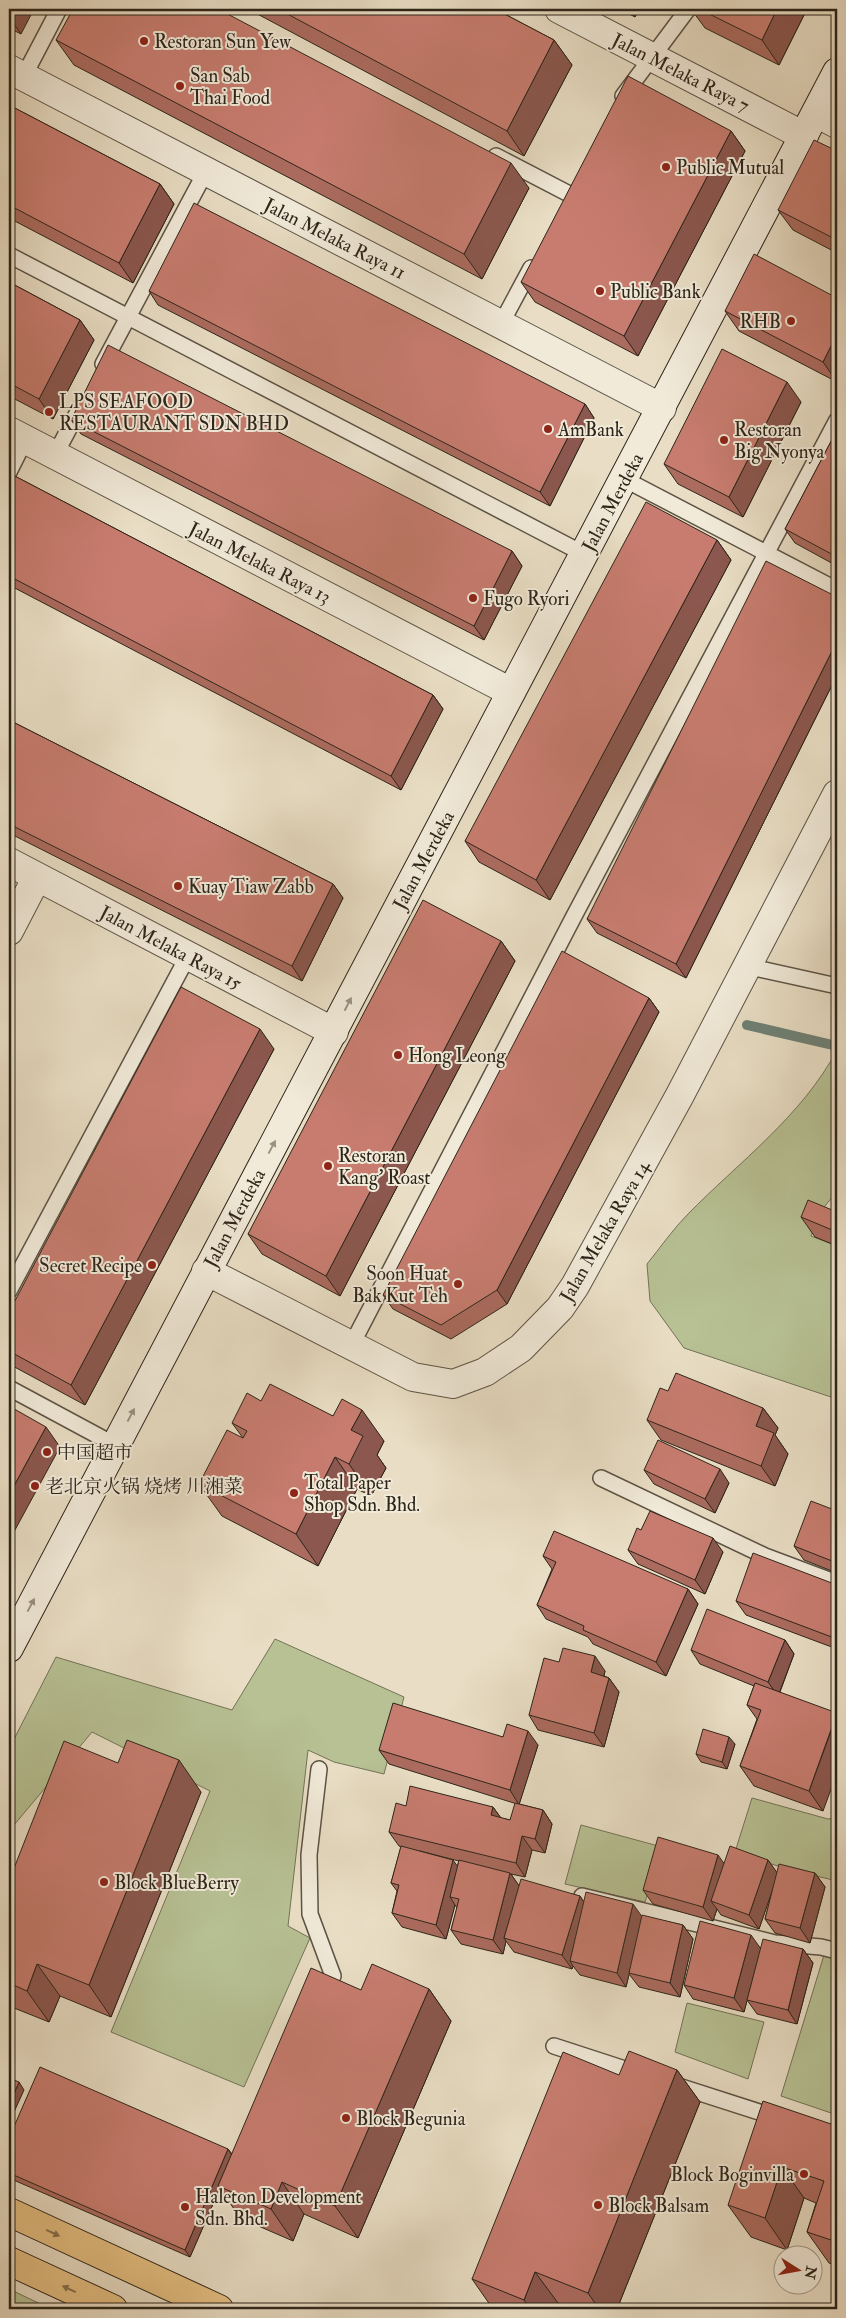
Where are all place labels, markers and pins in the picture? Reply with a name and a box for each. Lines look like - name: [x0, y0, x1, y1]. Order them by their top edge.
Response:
- place label: Restoran Sun Yew: [154, 30, 291, 54]
- marker: Restoran Sun Yew: [138, 35, 150, 47]
- place label: San Sab Thai Food: [190, 64, 271, 110]
- marker: San Sab Thai Food: [174, 80, 186, 92]
- place label: Public Mutual: [676, 156, 784, 180]
- marker: Public Mutual: [660, 161, 672, 173]
- place label: Public Bank: [610, 280, 701, 304]
- marker: Public Bank: [594, 285, 606, 297]
- place label: RHB: [739, 310, 781, 334]
- marker: RHB: [785, 315, 797, 327]
- place label: LPS SEAFOOD RESTAURANT SDN BHD: [59, 390, 289, 436]
- marker: LPS SEAFOOD RESTAURANT SDN BHD: [43, 406, 55, 418]
- place label: AmBank: [557, 418, 624, 442]
- place label: Restoran Big Nyonya: [734, 418, 825, 464]
- marker: AmBank: [542, 423, 554, 435]
- marker: Restoran Big Nyonya: [718, 434, 730, 446]
- place label: Fugo Ryori: [483, 587, 569, 611]
- marker: Fugo Ryori: [467, 592, 479, 604]
- place label: Kuay Tiaw Zabb: [188, 875, 314, 899]
- marker: Kuay Tiaw Zabb: [172, 880, 184, 892]
- place label: Hong Leong: [408, 1044, 506, 1068]
- marker: Hong Leong: [392, 1049, 404, 1061]
- place label: Restoran Kang' Roast: [338, 1144, 430, 1190]
- marker: Restoran Kang' Roast: [322, 1160, 334, 1172]
- place label: Secret Recipe: [39, 1254, 142, 1279]
- marker: Secret Recipe: [146, 1259, 158, 1271]
- place label: Soon Huat Bak Kut Teh: [352, 1262, 448, 1308]
- marker: Soon Huat Bak Kut Teh: [452, 1278, 464, 1290]
- place label: 中国超市: [57, 1441, 133, 1465]
- marker: 中国超市: [41, 1446, 53, 1458]
- place label: Total Paper Shop Sdn. Bhd.: [304, 1471, 420, 1518]
- place label: 老北京火锅 烧烤 川湘菜: [45, 1475, 243, 1499]
- marker: 老北京火锅 烧烤 川湘菜: [29, 1480, 41, 1492]
- marker: Total Paper Shop Sdn. Bhd.: [288, 1487, 300, 1499]
- place label: Block BlueBerry: [114, 1871, 239, 1895]
- marker: Block BlueBerry: [98, 1876, 110, 1888]
- place label: Block Begunia: [356, 2107, 466, 2131]
- marker: Block Begunia: [340, 2112, 352, 2124]
- place label: Block Boginvilla: [671, 2163, 794, 2187]
- marker: Block Boginvilla: [798, 2168, 810, 2180]
- place label: Haleton Development Sdn. Bhd.: [195, 2185, 362, 2231]
- place label: Block Balsam: [608, 2194, 710, 2218]
- marker: Block Balsam: [592, 2199, 604, 2211]
- marker: Haleton Development Sdn. Bhd.: [179, 2201, 191, 2213]

